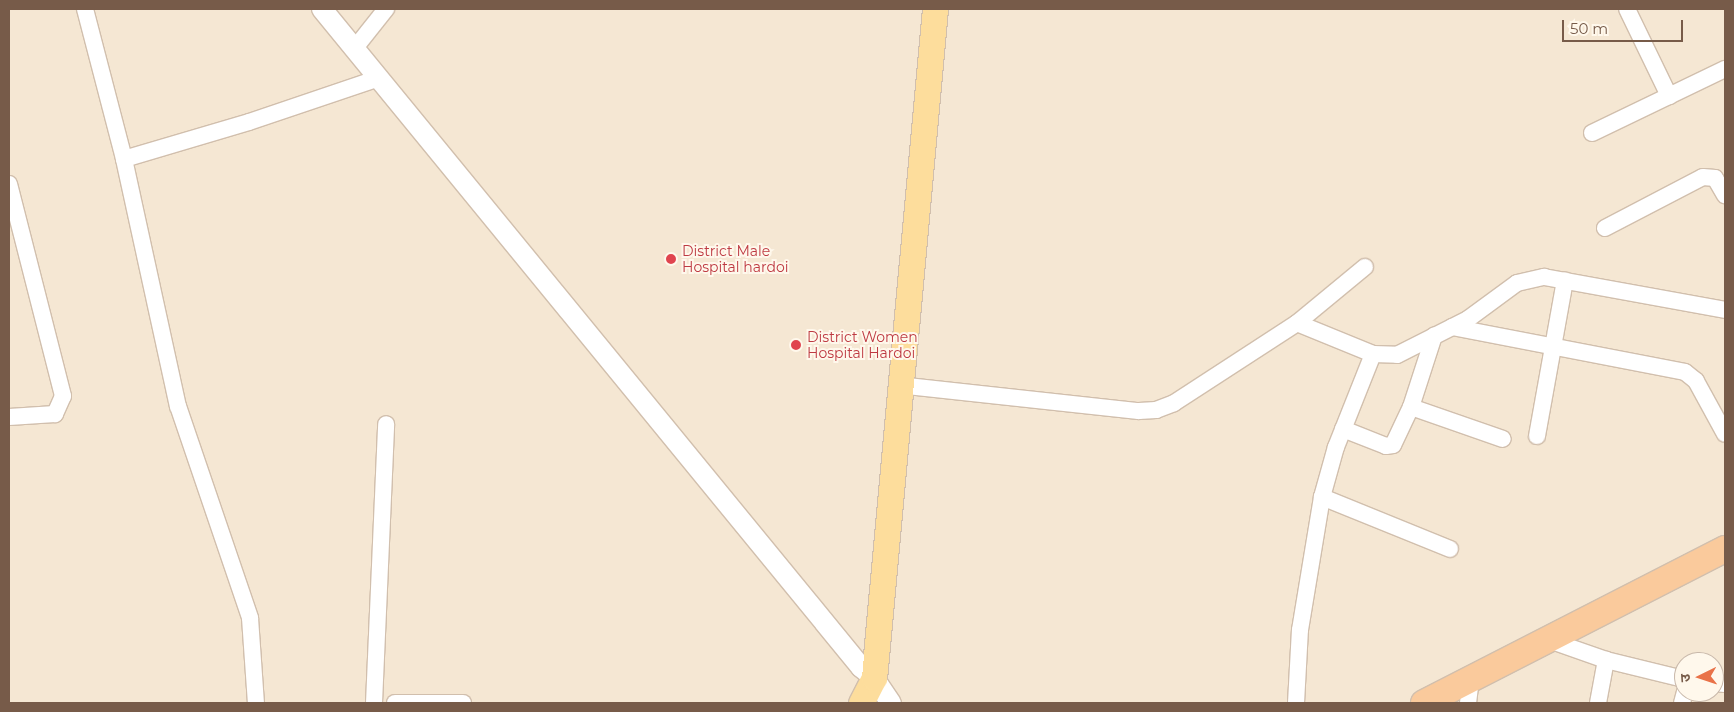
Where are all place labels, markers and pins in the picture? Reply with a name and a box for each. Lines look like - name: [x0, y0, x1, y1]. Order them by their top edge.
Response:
- place label: District Male Hospital hardoi: [682, 243, 788, 276]
- marker: District Male Hospital hardoi: [664, 252, 678, 266]
- place label: District Women Hospital Hardoi: [807, 329, 918, 362]
- marker: District Women Hospital Hardoi: [789, 338, 803, 352]

